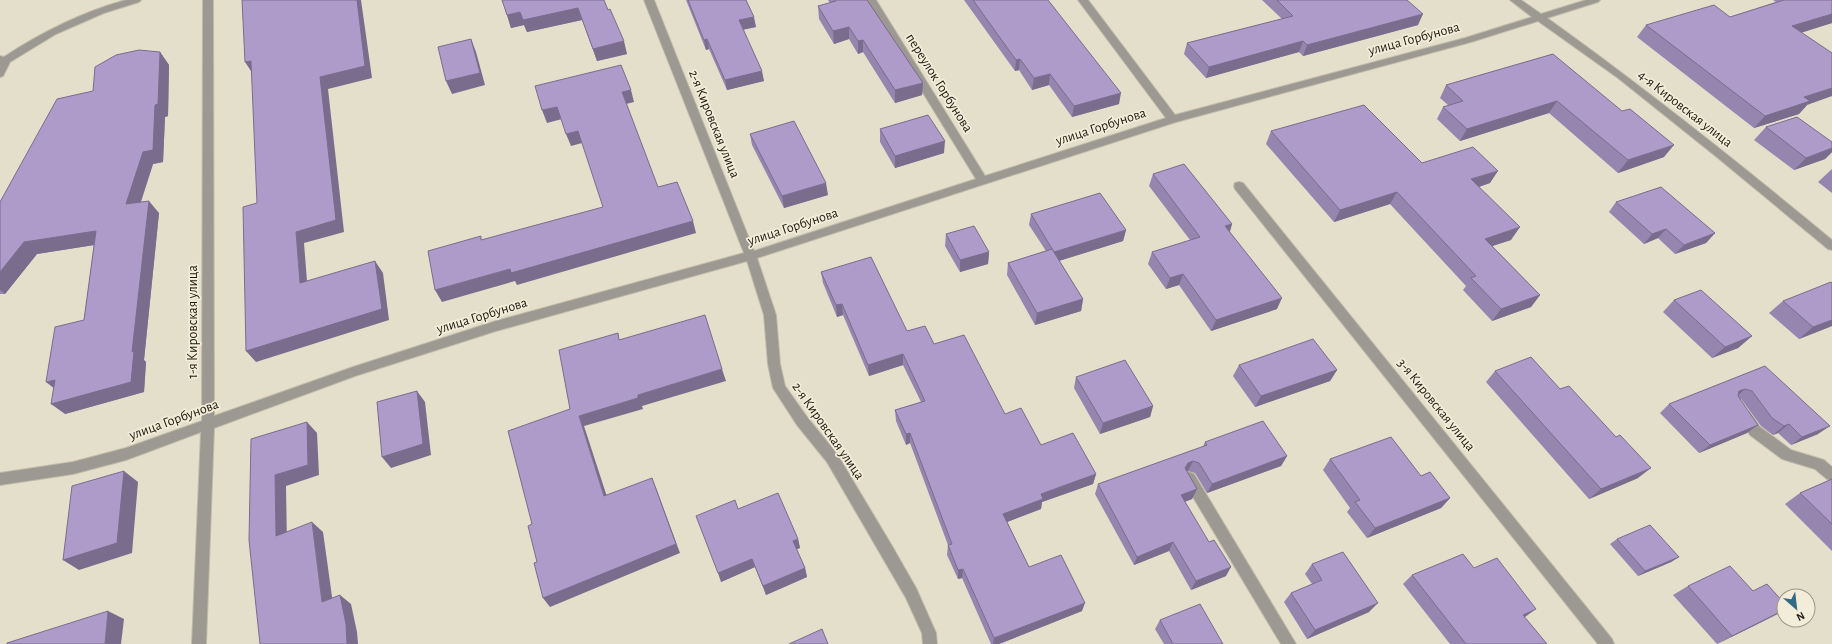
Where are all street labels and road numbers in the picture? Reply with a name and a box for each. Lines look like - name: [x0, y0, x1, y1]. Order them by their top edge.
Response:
- street label: улица Горбунова: [1366, 20, 1462, 58]
- street label: переулок Горбунова: [903, 31, 975, 135]
- street label: 2-я Кировская улица: [686, 68, 742, 181]
- street label: 4-я Кировская улица: [1635, 68, 1735, 150]
- street label: улица Горбунова: [1053, 106, 1148, 148]
- street label: улица Горбунова: [745, 206, 840, 248]
- street label: 1-я Кировская улица: [186, 265, 200, 379]
- street label: улица Горбунова: [434, 295, 530, 337]
- street label: 3-я Кировская улица: [1395, 356, 1478, 454]
- street label: 2-я Кировская улица: [789, 380, 867, 483]
- street label: улица Горбунова: [126, 397, 221, 443]

